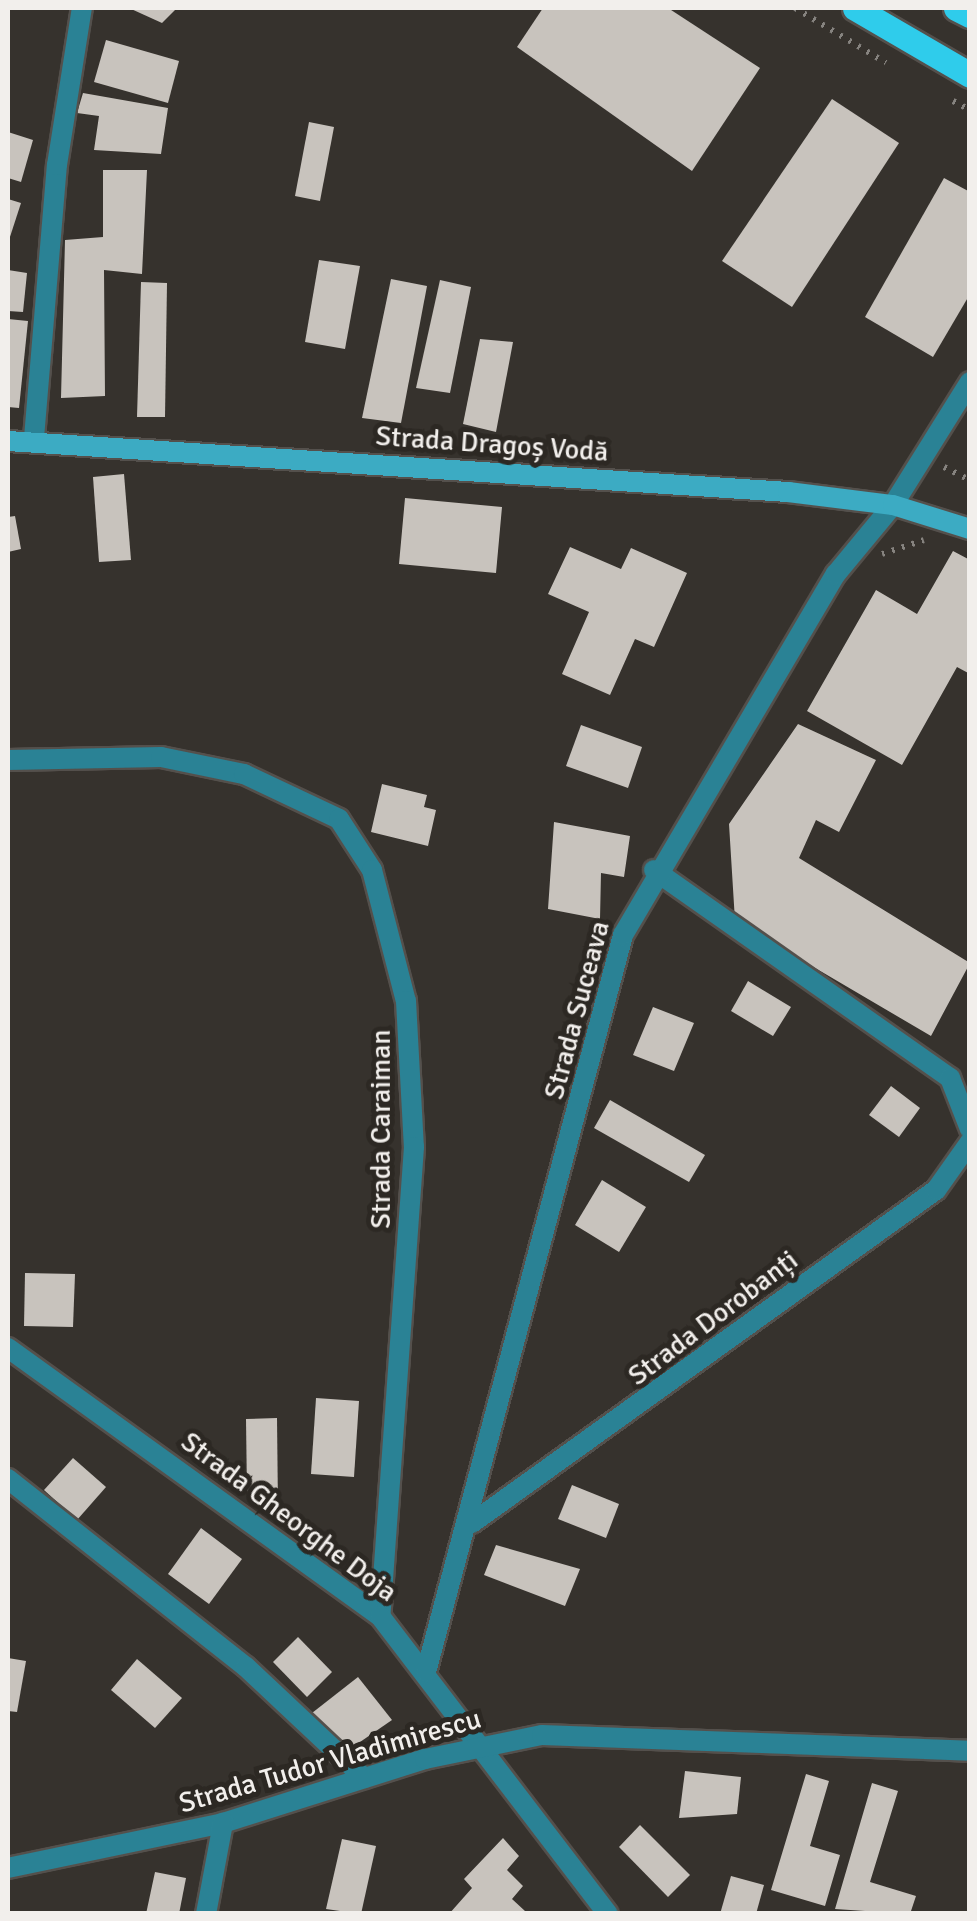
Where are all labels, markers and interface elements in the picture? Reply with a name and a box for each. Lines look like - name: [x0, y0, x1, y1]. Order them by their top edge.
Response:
- street label: Strada Dragoș Vodă: [375, 419, 609, 469]
- street label: Strada Suceava: [537, 917, 617, 1103]
- street label: Strada Caraiman: [364, 1029, 398, 1229]
- street label: Strada Dorobanți: [622, 1243, 804, 1393]
- street label: Strada Gheorghe Doja: [174, 1425, 404, 1609]
- street label: Strada Tudor Vladimirescu: [175, 1702, 485, 1820]

